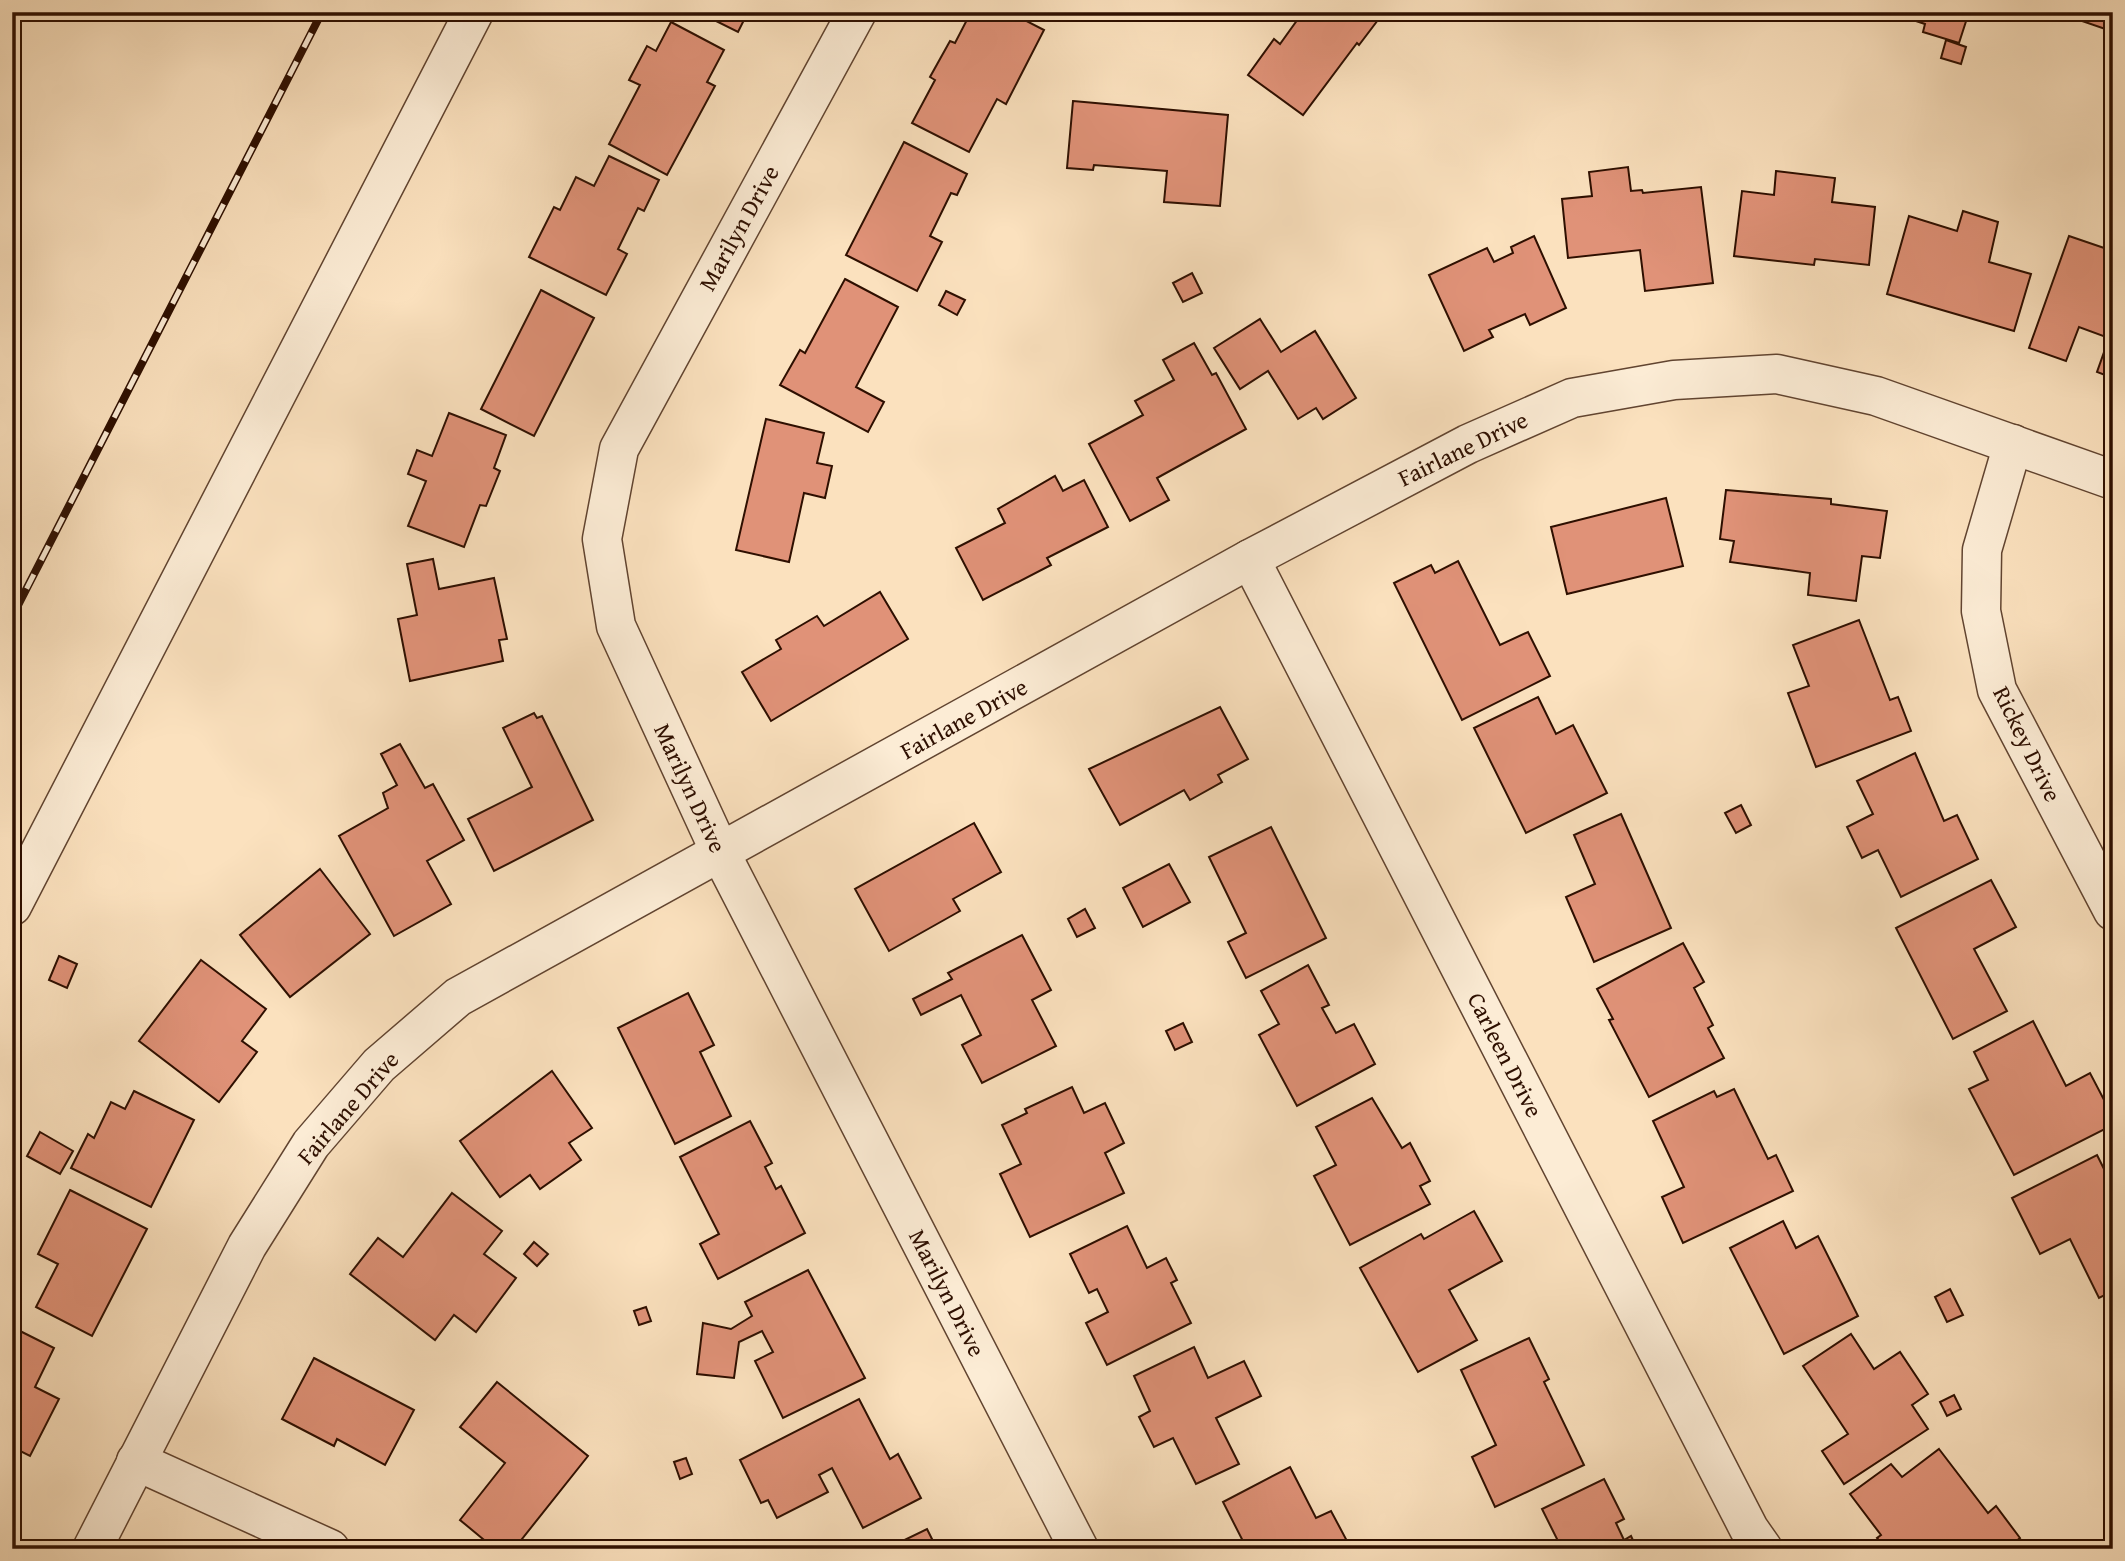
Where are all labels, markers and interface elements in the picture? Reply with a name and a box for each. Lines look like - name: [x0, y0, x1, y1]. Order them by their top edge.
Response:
- street label: Marilyn Drive: [690, 159, 788, 297]
- street label: Fairlane Drive: [1392, 402, 1534, 495]
- street label: Fairlane Drive: [894, 669, 1034, 768]
- street label: Rickey Drive: [1984, 680, 2071, 808]
- street label: Marilyn Drive: [645, 717, 736, 858]
- street label: Carleen Drive: [1459, 986, 1552, 1123]
- street label: Fairlane Drive: [288, 1043, 407, 1172]
- street label: Marilyn Drive: [900, 1223, 995, 1363]

